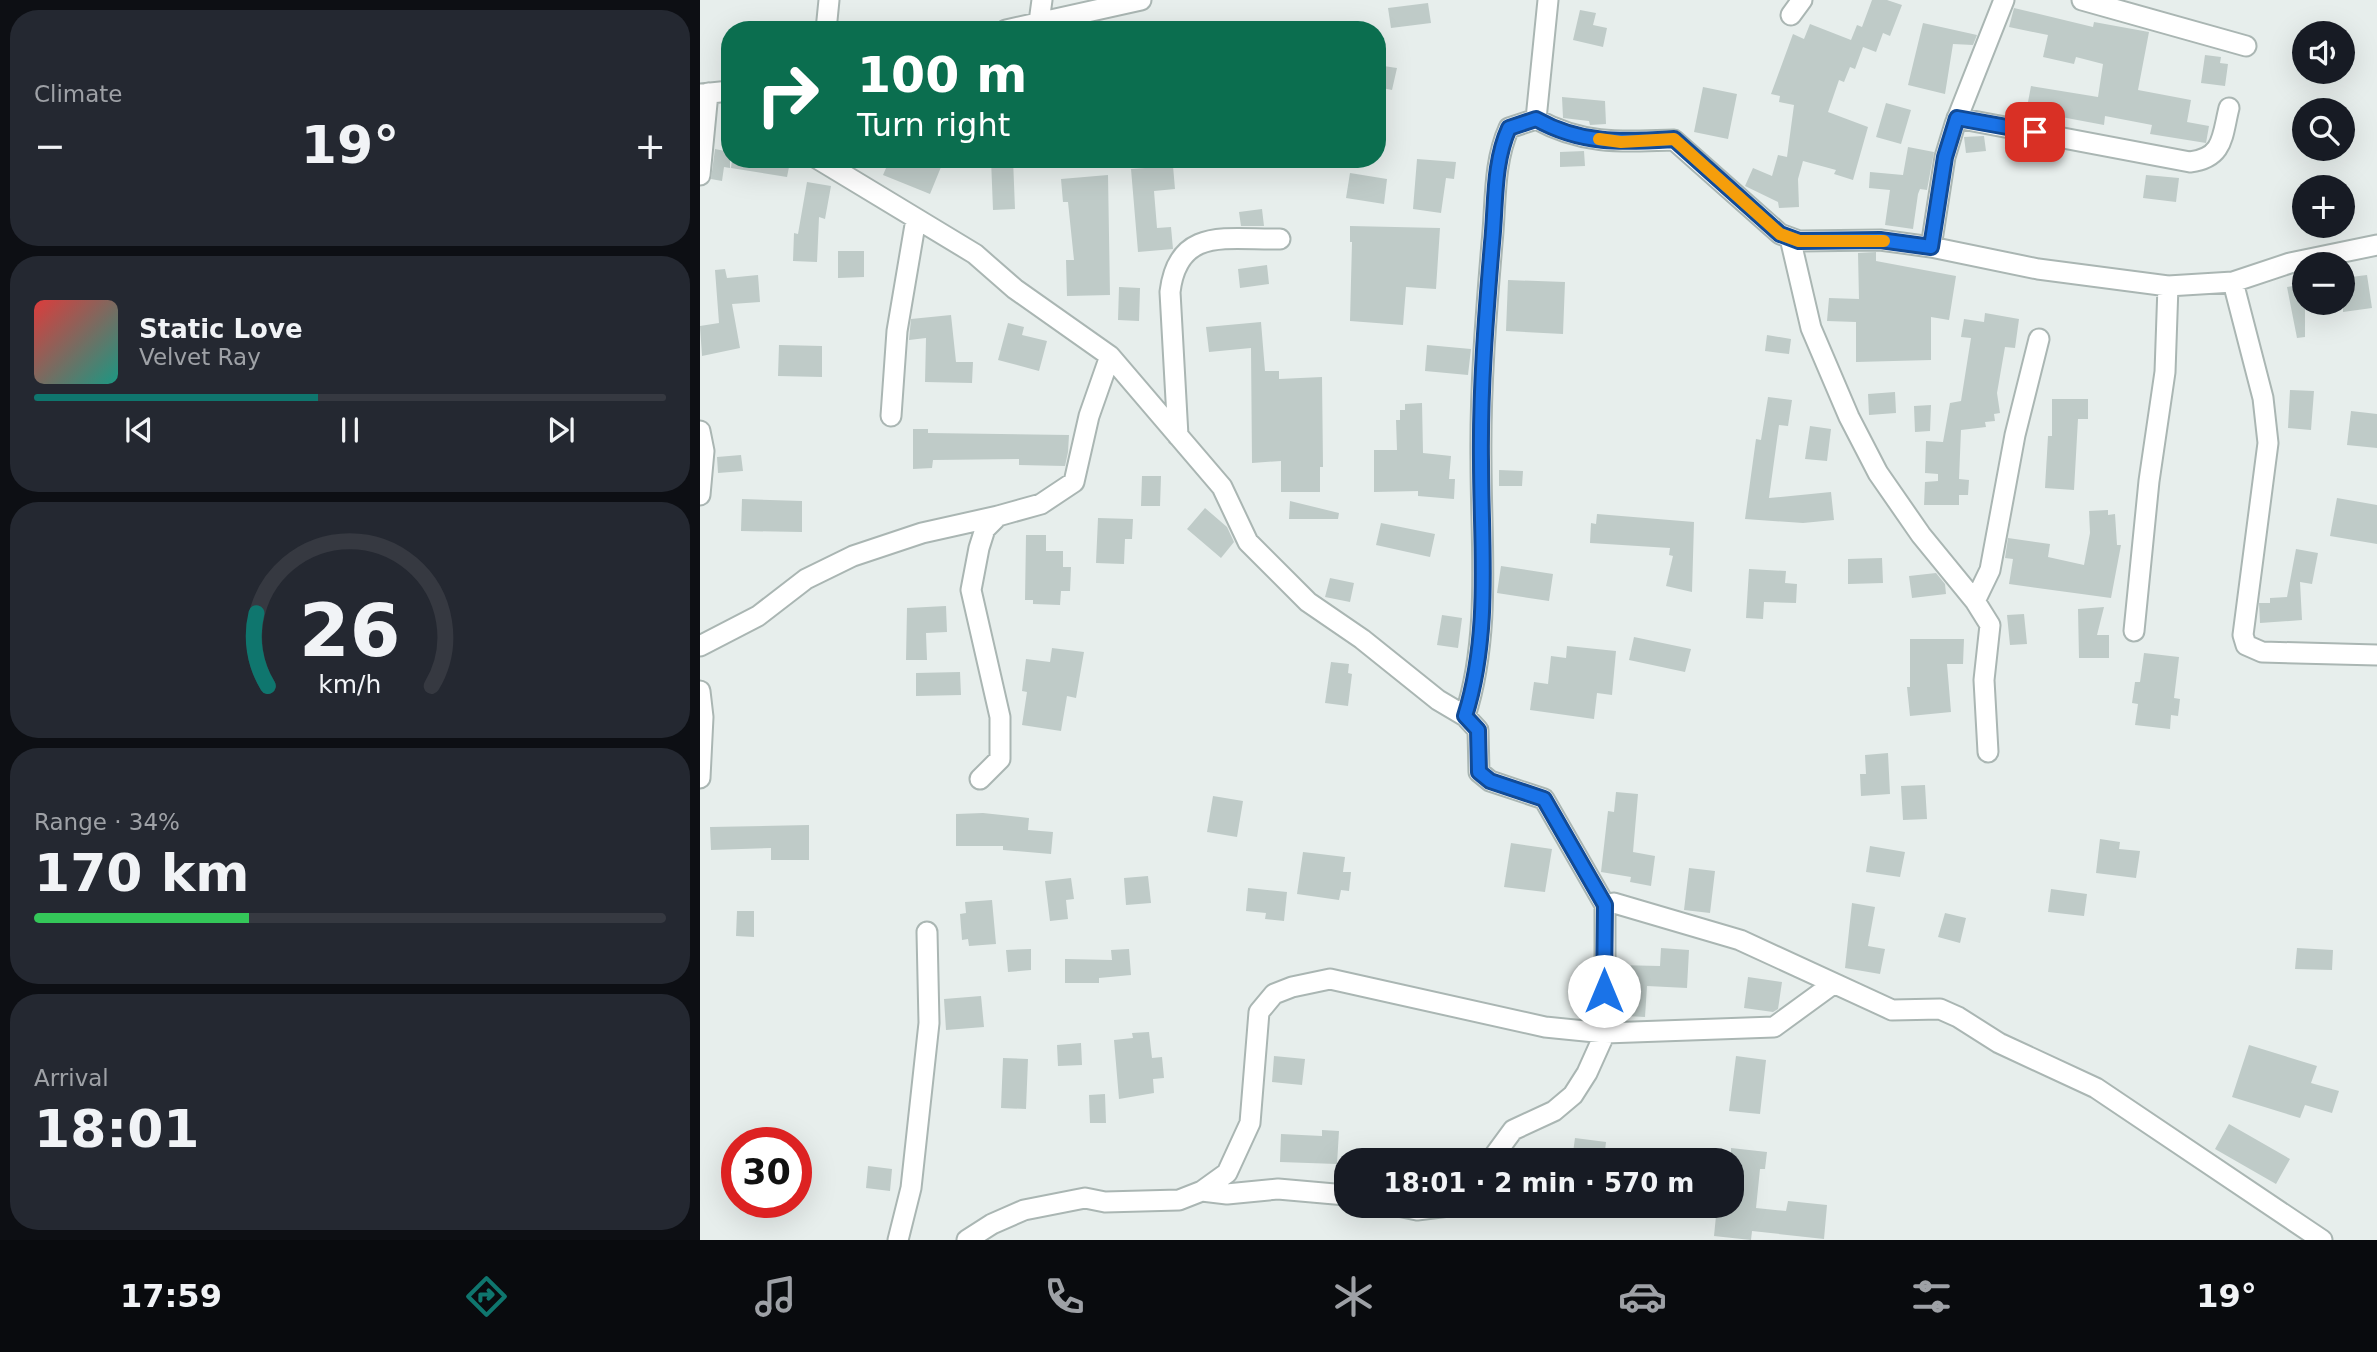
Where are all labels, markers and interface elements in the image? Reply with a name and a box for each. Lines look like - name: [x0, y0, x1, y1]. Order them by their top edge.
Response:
- map controls: [2292, 21, 2355, 315]
- button: sound: [2292, 21, 2355, 84]
- text: 100 m: [857, 47, 1027, 104]
- icon: right: [742, 49, 833, 140]
- text: Climate: [34, 81, 123, 107]
- button: search: [2292, 98, 2355, 161]
- pin: [2005, 102, 2065, 162]
- text: Turn right: [857, 106, 1010, 144]
- icon: arrive: [2016, 113, 2054, 151]
- text: 19°: [301, 115, 399, 175]
- text: −: [34, 124, 66, 168]
- text: +: [634, 124, 666, 168]
- button: +: [2292, 175, 2355, 238]
- button: −: [2292, 252, 2355, 315]
- text: Static Love: [139, 314, 303, 344]
- text: Velvet Ray: [139, 344, 261, 370]
- icon: previous: [120, 411, 158, 449]
- icon: pause: [331, 411, 369, 449]
- icon: next: [542, 411, 580, 449]
- text: 26: [299, 588, 401, 673]
- text: km/h: [318, 670, 382, 699]
- text: Range · 34%: [34, 809, 180, 835]
- text: 170 km: [34, 843, 249, 903]
- position arrow: [1567, 954, 1641, 1028]
- text: Arrival: [34, 1065, 109, 1091]
- text: 18:01: [34, 1099, 200, 1159]
- speed limit sign: 30: [721, 1127, 812, 1218]
- text: 18:01 · 2 min · 570 m: [1384, 1168, 1694, 1198]
- icon: directions: [462, 1272, 511, 1321]
- icon: music: [751, 1272, 800, 1321]
- icon: phone: [1040, 1272, 1089, 1321]
- icon: climate: [1329, 1272, 1378, 1321]
- icon: car: [1618, 1272, 1667, 1321]
- icon: filters: [1907, 1272, 1956, 1321]
- text: 17:59: [120, 1277, 222, 1315]
- text: 19°: [2196, 1277, 2257, 1315]

